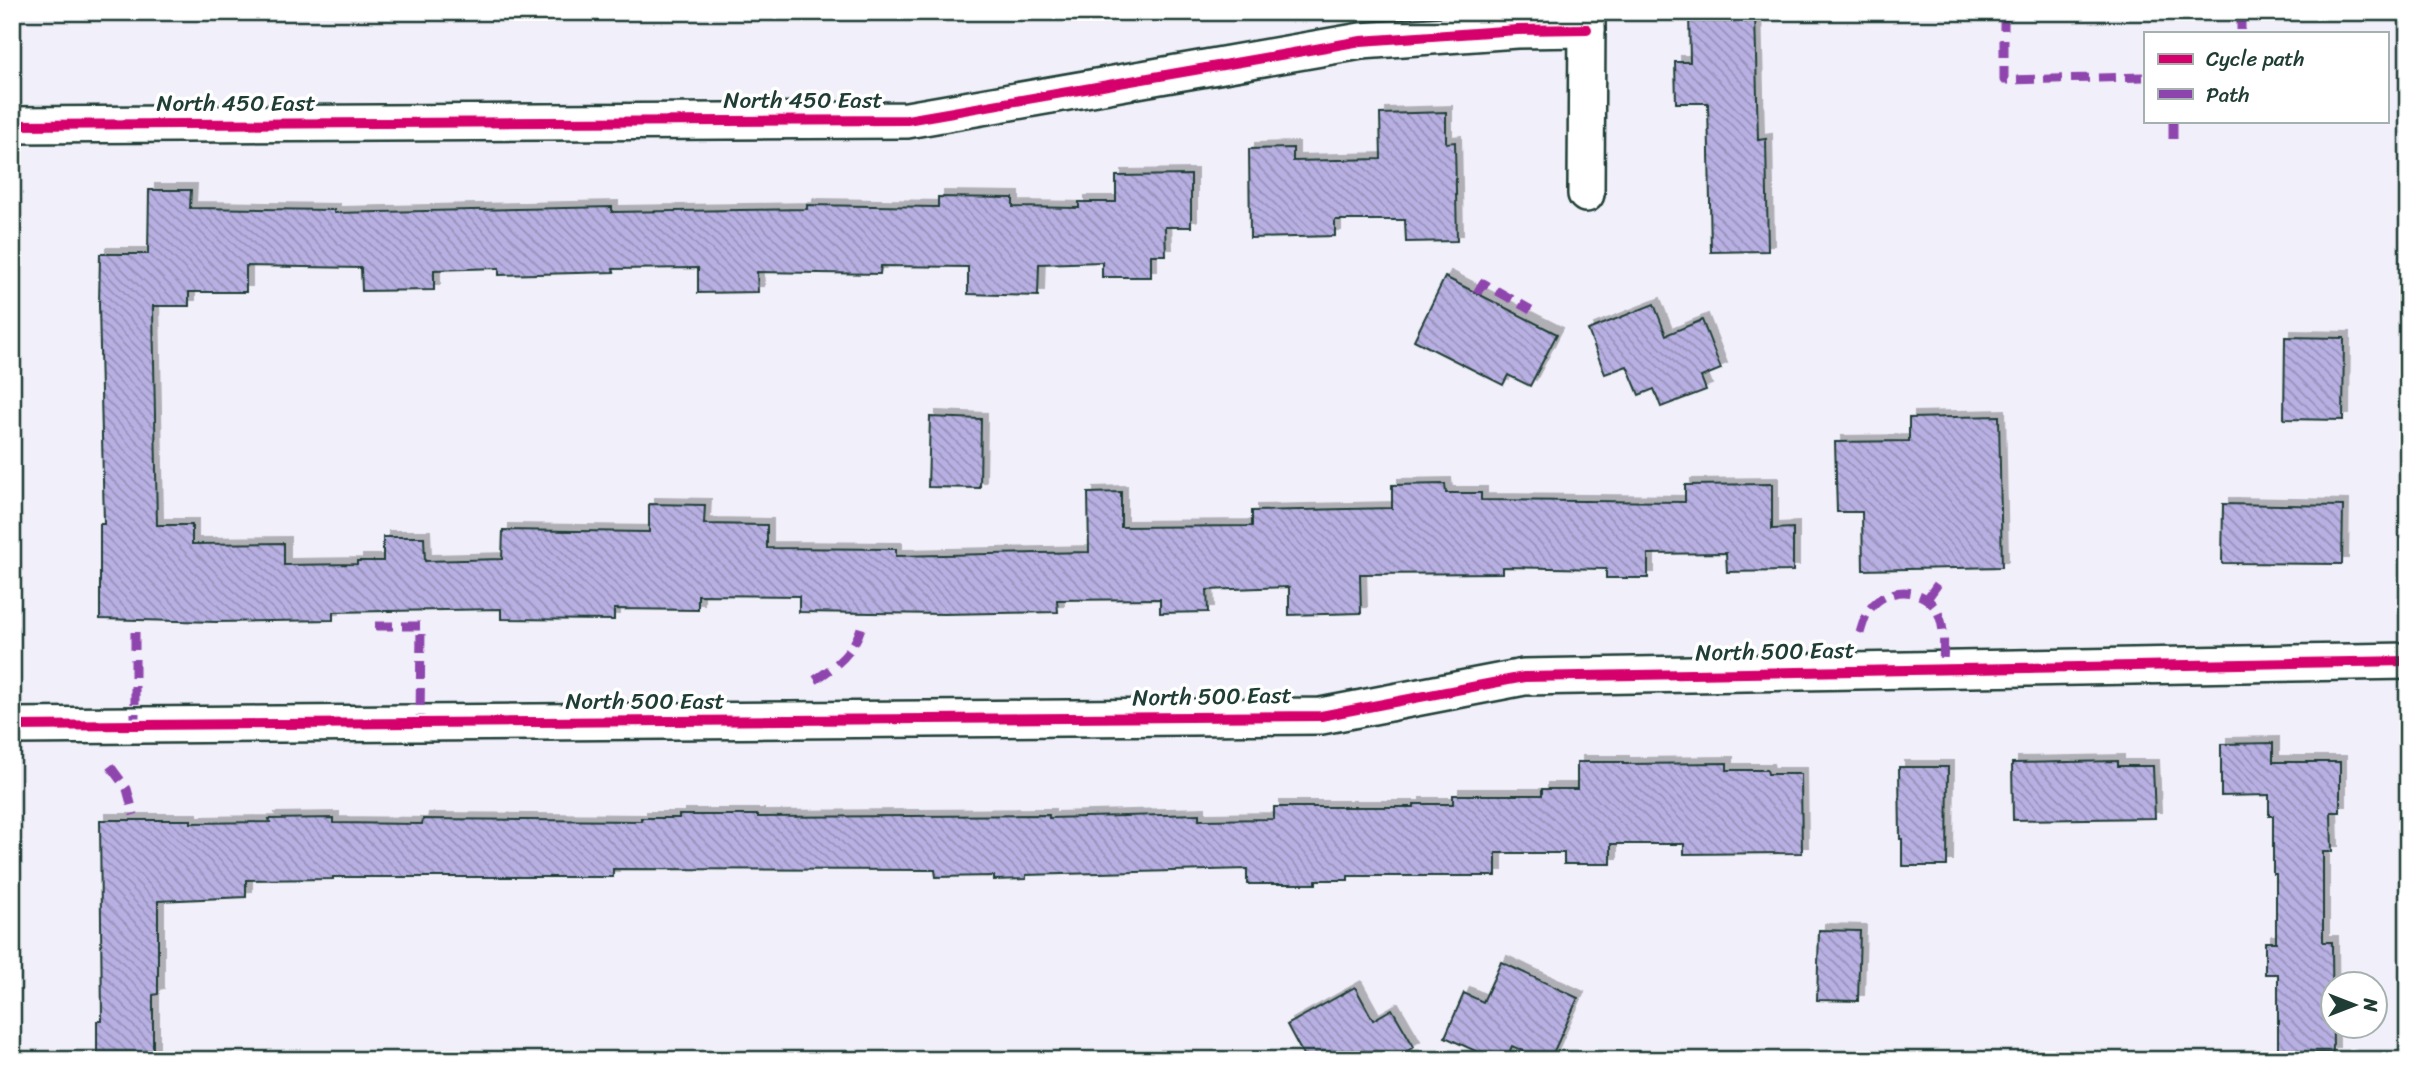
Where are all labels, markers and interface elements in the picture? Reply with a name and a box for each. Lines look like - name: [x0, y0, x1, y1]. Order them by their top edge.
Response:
- legend: [2144, 32, 2388, 122]
- text: Cycle path: [2206, 40, 2305, 78]
- text: Path: [2206, 76, 2249, 114]
- street label: North 450 East: [723, 80, 883, 121]
- street label: North 450 East: [156, 83, 316, 124]
- street label: North 500 East: [1695, 630, 1855, 673]
- street label: North 500 East: [1132, 675, 1292, 718]
- street label: North 500 East: [565, 681, 725, 722]
- north arrow: [2318, 970, 2388, 1040]
- text: N: [2354, 997, 2387, 1012]

